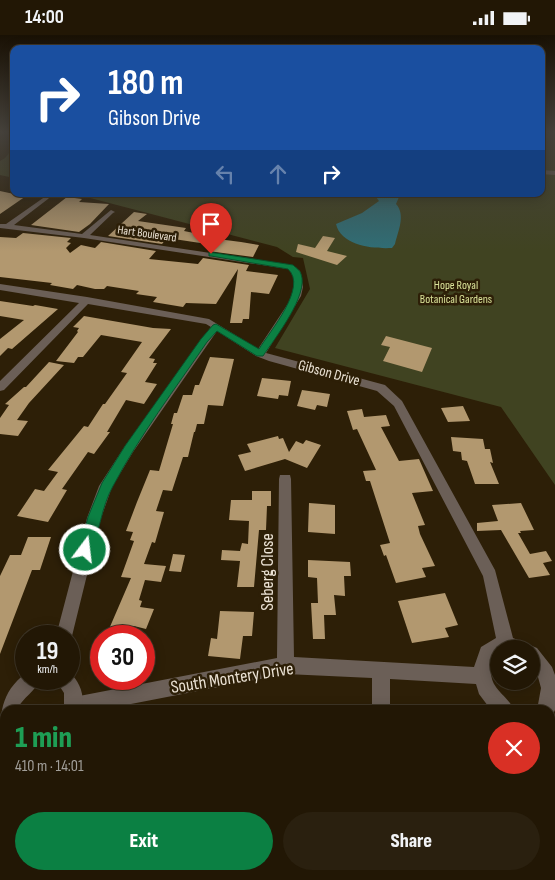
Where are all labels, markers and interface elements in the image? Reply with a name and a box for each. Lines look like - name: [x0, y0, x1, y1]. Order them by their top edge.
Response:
- text: 14:00: [25, 6, 64, 29]
- text: 180 m: [108, 62, 184, 105]
- icon: right: [25, 65, 90, 130]
- text: Gibson Drive: [108, 105, 201, 132]
- icon: left: [211, 160, 239, 188]
- icon: ahead: [264, 160, 292, 188]
- icon: right: [317, 160, 345, 188]
- pin: [190, 203, 232, 254]
- icon: arrive: [197, 210, 225, 238]
- street label: Hart Boulevard: [116, 222, 178, 246]
- park label: Hope Royal Botanical Gardens: [420, 278, 492, 307]
- street label: Gibson Drive: [296, 356, 362, 390]
- position arrow: [58, 523, 110, 575]
- street label: Seberg Close: [257, 533, 278, 611]
- speed limit sign: 30: [90, 625, 155, 690]
- text: 19: [37, 636, 58, 667]
- map controls: [490, 640, 540, 690]
- button: layers: [490, 640, 540, 690]
- street label: South Montery Drive: [169, 658, 295, 698]
- text: km/h: [37, 662, 58, 677]
- text: 1 min: [15, 720, 72, 756]
- button: close: [488, 722, 540, 774]
- text: 410 m · 14:01: [15, 757, 84, 776]
- button: Exit: [15, 812, 273, 870]
- button: Share: [283, 812, 540, 870]

